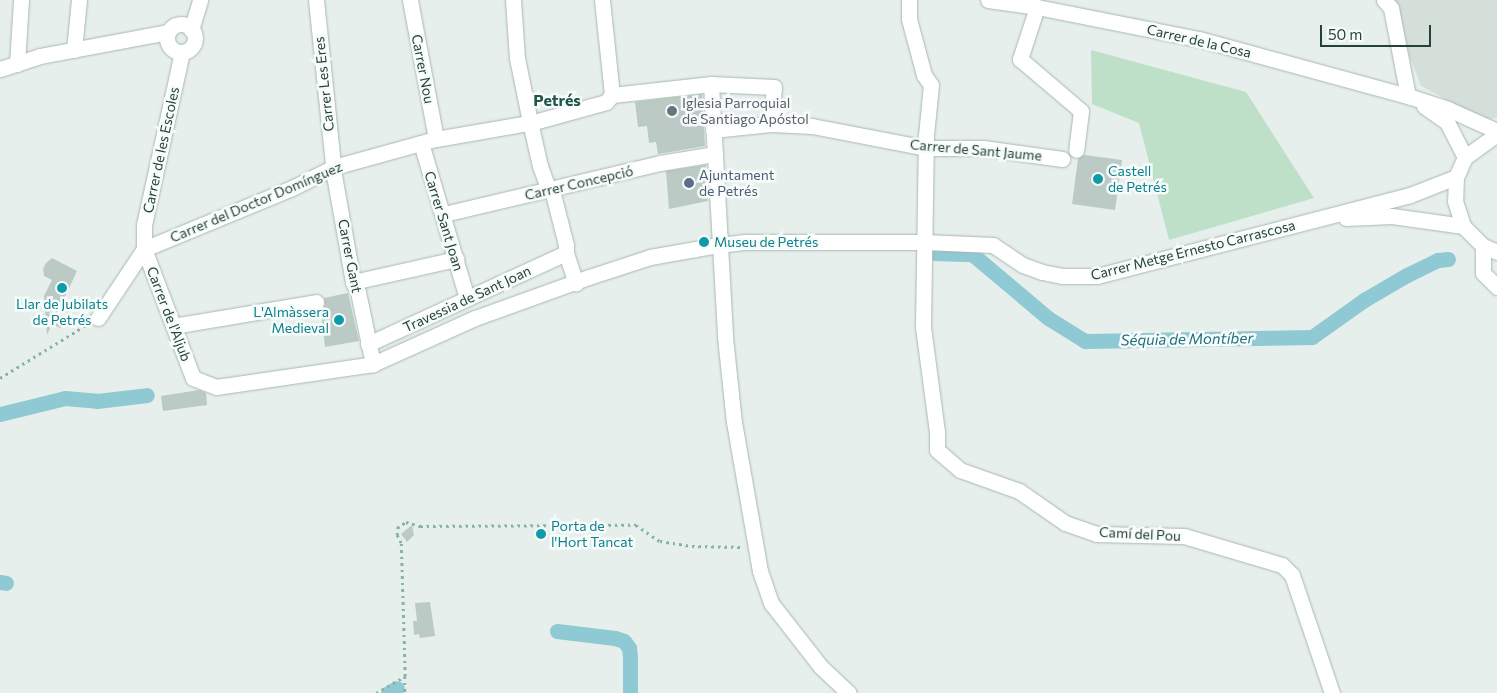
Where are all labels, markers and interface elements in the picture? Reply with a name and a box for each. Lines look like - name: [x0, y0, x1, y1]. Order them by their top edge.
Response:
- scale bar: [1322, 15, 1433, 47]
- street label: Carrer de la Cosa: [1145, 21, 1253, 61]
- text: 50 m: [1328, 25, 1362, 43]
- street label: Carrer Nou: [408, 33, 438, 105]
- street label: Carrer Les Eres: [311, 36, 337, 132]
- street label: Carrer de les Escoles: [139, 85, 183, 215]
- district label: Petrés: [533, 90, 581, 110]
- place label: Iglesia Parroquial de Santiago Apóstol: [682, 95, 809, 128]
- marker: Iglesia Parroquial de Santiago Apóstol: [666, 105, 678, 117]
- street label: Carrer de Sant Jaume: [909, 136, 1043, 164]
- street label: Carrer del Doctor Domínguez: [167, 158, 345, 246]
- street label: Carrer Concepció: [523, 162, 635, 204]
- place label: Castell de Petrés: [1108, 163, 1167, 196]
- place label: Ajuntament de Petrés: [699, 167, 774, 200]
- street label: Carrer Sant Joan: [421, 169, 467, 273]
- marker: Castell de Petrés: [1092, 173, 1104, 185]
- marker: Ajuntament de Petrés: [683, 177, 695, 189]
- street label: Carrer Metge Ernesto Carrascosa: [1089, 216, 1297, 284]
- street label: Carrer Gant: [335, 218, 365, 294]
- place label: Museu de Petrés: [714, 234, 818, 250]
- marker: Museu de Petrés: [698, 236, 710, 248]
- street label: Travessia de Sant Joan: [400, 262, 534, 336]
- street label: Carrer de l'Aljub: [143, 264, 195, 364]
- marker: Llar de Jubilats de Petrés: [56, 282, 68, 294]
- place label: Llar de Jubilats de Petrés: [16, 296, 108, 328]
- place label: L'Almàssera Medieval: [253, 304, 329, 336]
- marker: L'Almàssera Medieval: [333, 314, 345, 326]
- water label: Séquia de Montíber: [1121, 329, 1253, 349]
- place label: Porta de l'Hort Tancat: [551, 518, 633, 550]
- street label: Camí del Pou: [1099, 523, 1181, 545]
- marker: Porta de l'Hort Tancat: [535, 528, 547, 540]

